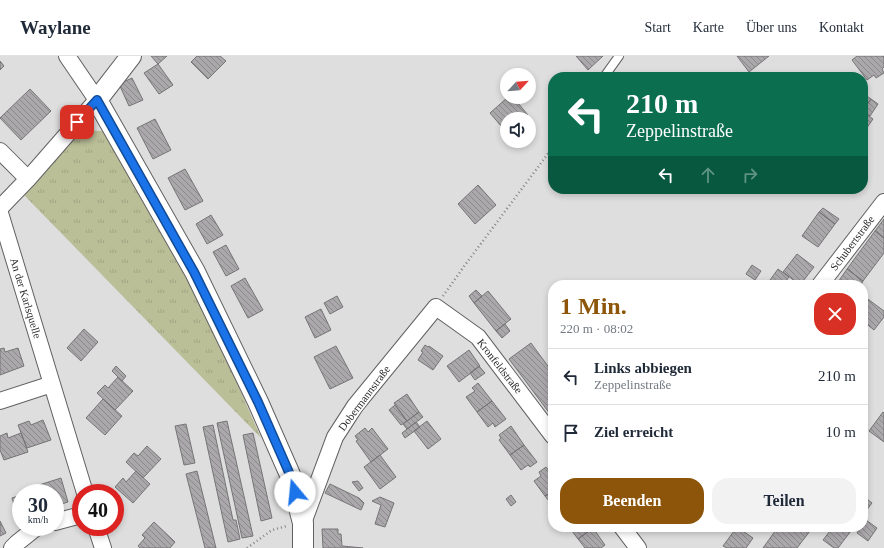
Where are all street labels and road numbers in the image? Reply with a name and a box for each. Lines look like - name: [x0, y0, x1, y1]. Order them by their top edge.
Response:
- street label: Schubertstraße: [828, 213, 877, 273]
- street label: An der Karlsquelle: [8, 256, 44, 340]
- street label: Kronfeldstraße: [475, 336, 525, 396]
- street label: Dobermannstraße: [336, 363, 392, 433]

